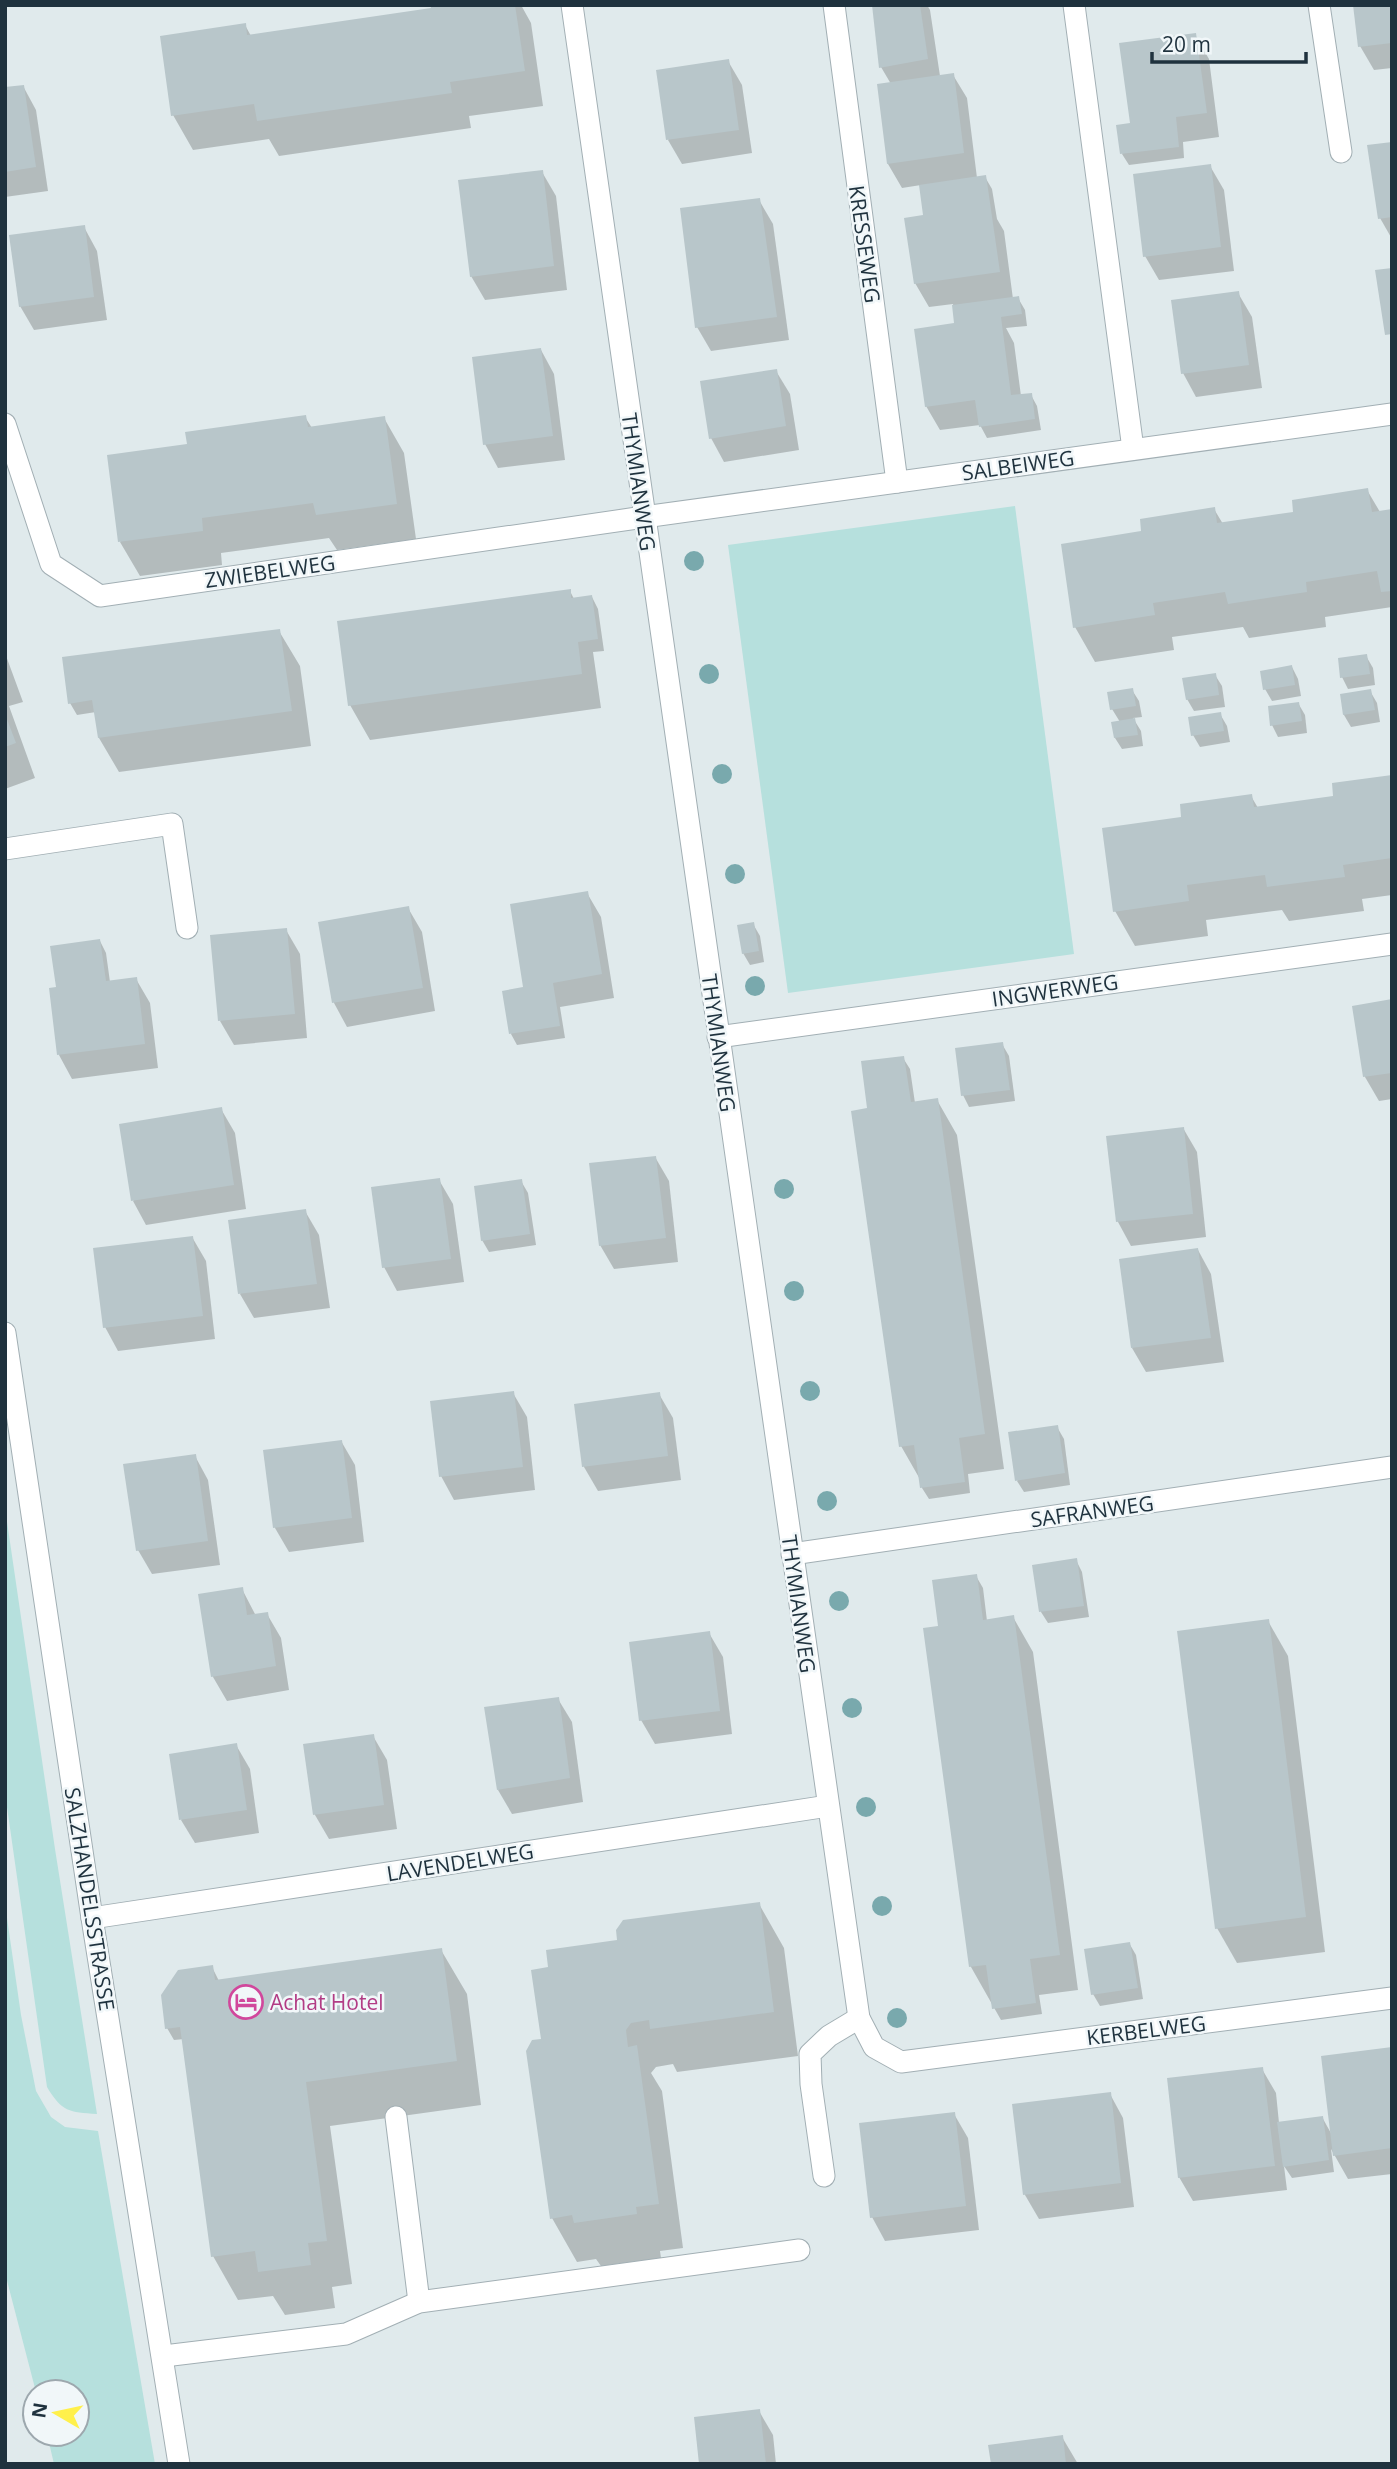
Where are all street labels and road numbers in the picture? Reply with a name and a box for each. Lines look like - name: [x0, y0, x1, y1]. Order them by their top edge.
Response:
- street label: KRESSEWEG: [843, 183, 887, 305]
- street label: THYMIANWEG: [615, 411, 663, 553]
- street label: SALBEIWEG: [960, 443, 1076, 487]
- street label: ZWIEBELWEG: [203, 548, 337, 594]
- street label: INGWERWEG: [990, 967, 1120, 1013]
- street label: THYMIANWEG: [695, 972, 743, 1114]
- street label: SAFRANWEG: [1029, 1489, 1155, 1533]
- street label: THYMIANWEG: [775, 1533, 823, 1675]
- street label: SALZHANDELSSTRASSE: [59, 1785, 121, 2013]
- street label: LAVENDELWEG: [385, 1837, 535, 1887]
- street label: KERBELWEG: [1085, 2009, 1207, 2051]

